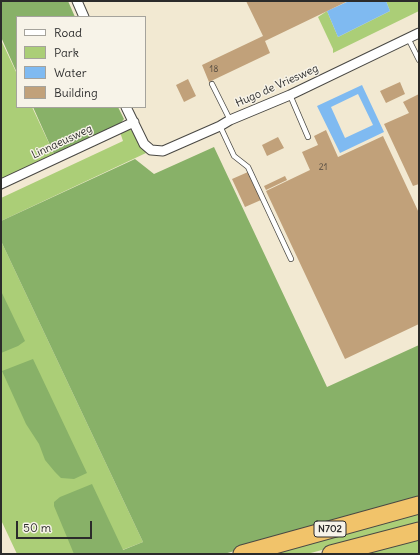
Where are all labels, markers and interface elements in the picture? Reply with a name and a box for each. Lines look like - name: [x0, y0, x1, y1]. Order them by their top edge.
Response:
- legend: [16, 16, 146, 108]
- text: Road: [54, 25, 82, 40]
- text: Park: [54, 45, 79, 60]
- street label: Hugo de Vriesweg: [234, 62, 320, 110]
- house number: 18: [210, 64, 218, 74]
- text: Water: [54, 65, 87, 80]
- text: Building: [54, 85, 98, 100]
- street label: Linnaeusweg: [30, 122, 94, 162]
- house number: 21: [319, 162, 327, 172]
- scale bar: [18, 513, 94, 539]
- text: 50 m: [23, 520, 51, 535]
- road number: N702: [314, 521, 346, 537]

